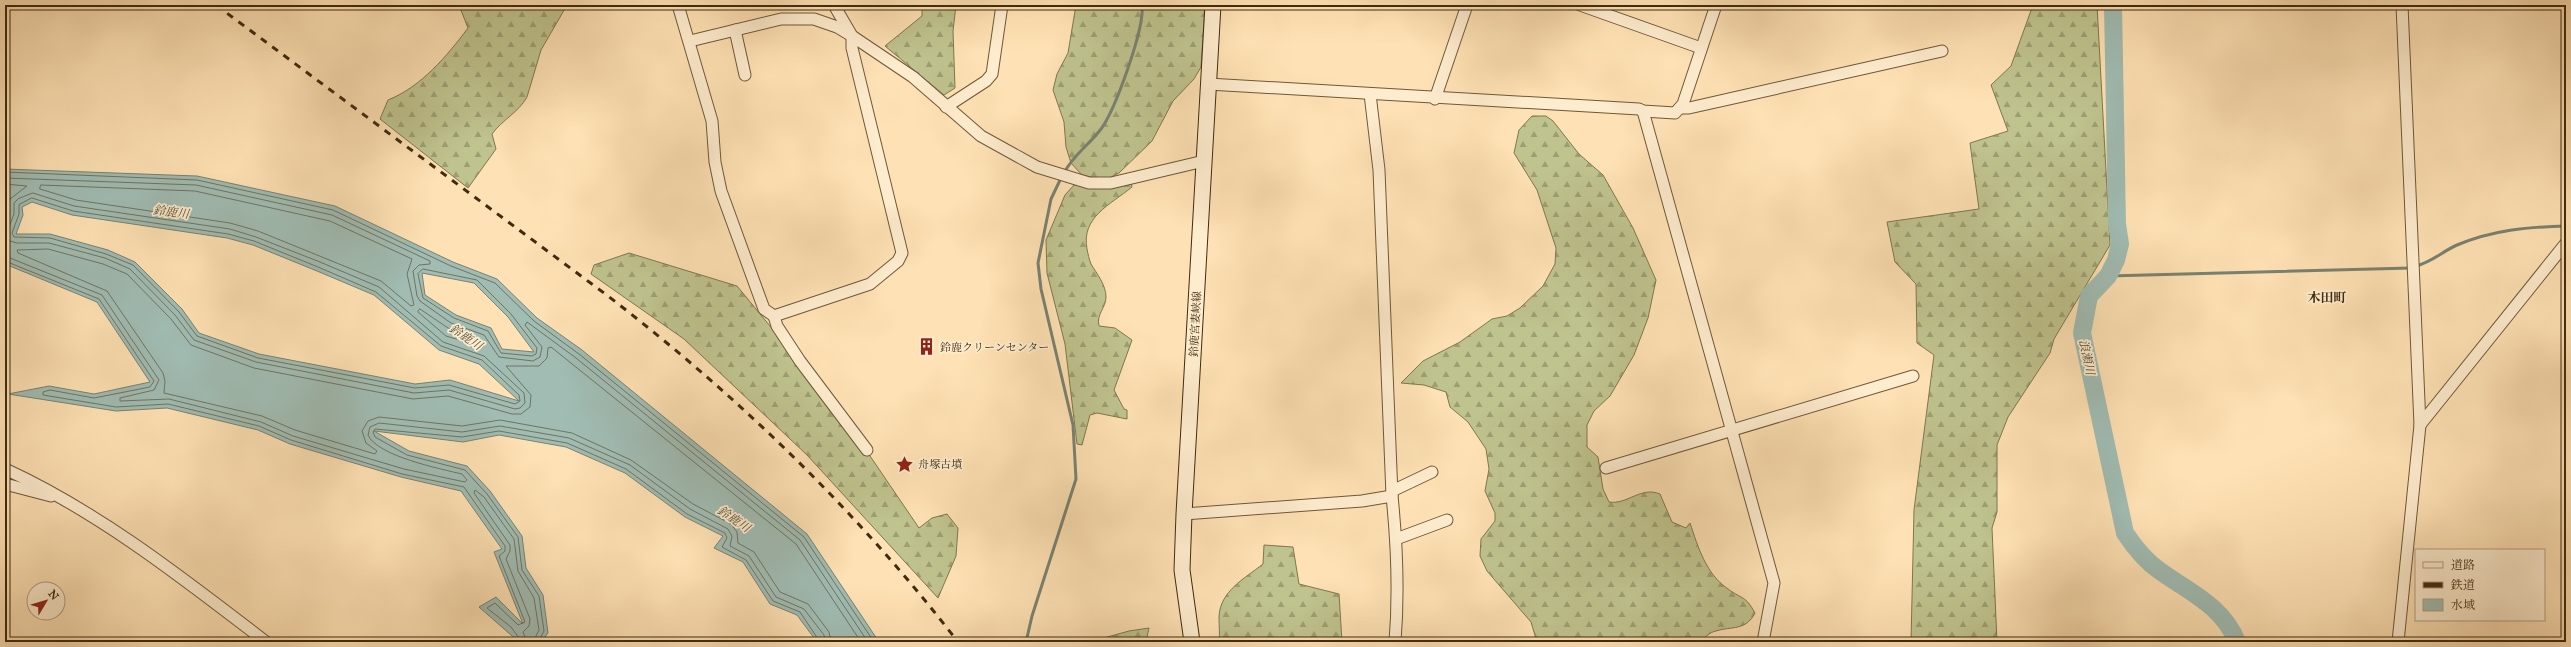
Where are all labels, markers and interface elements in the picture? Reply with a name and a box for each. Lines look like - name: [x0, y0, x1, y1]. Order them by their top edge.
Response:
- water label: 鈴鹿川: [152, 203, 192, 221]
- district label: 木田町: [2307, 290, 2347, 306]
- street label: 鈴鹿宮妻峡線: [1187, 291, 1204, 357]
- water label: 鈴鹿川: [447, 321, 486, 354]
- building icon: 鈴鹿クリーンセンター: [917, 337, 937, 357]
- water label: 浪瀬川: [2076, 338, 2098, 378]
- place label: 鈴鹿クリーンセンター: [940, 341, 1049, 354]
- place icon: 舟塚古墳: [895, 454, 915, 474]
- place label: 舟塚古墳: [918, 458, 962, 471]
- water label: 鈴鹿川: [715, 503, 754, 536]
- legend: [2415, 549, 2545, 621]
- text: 道路: [2451, 558, 2475, 572]
- text: 鉄道: [2450, 578, 2475, 592]
- north arrow: [26, 581, 66, 621]
- text: N: [45, 587, 62, 603]
- text: 水域: [2451, 598, 2475, 612]

